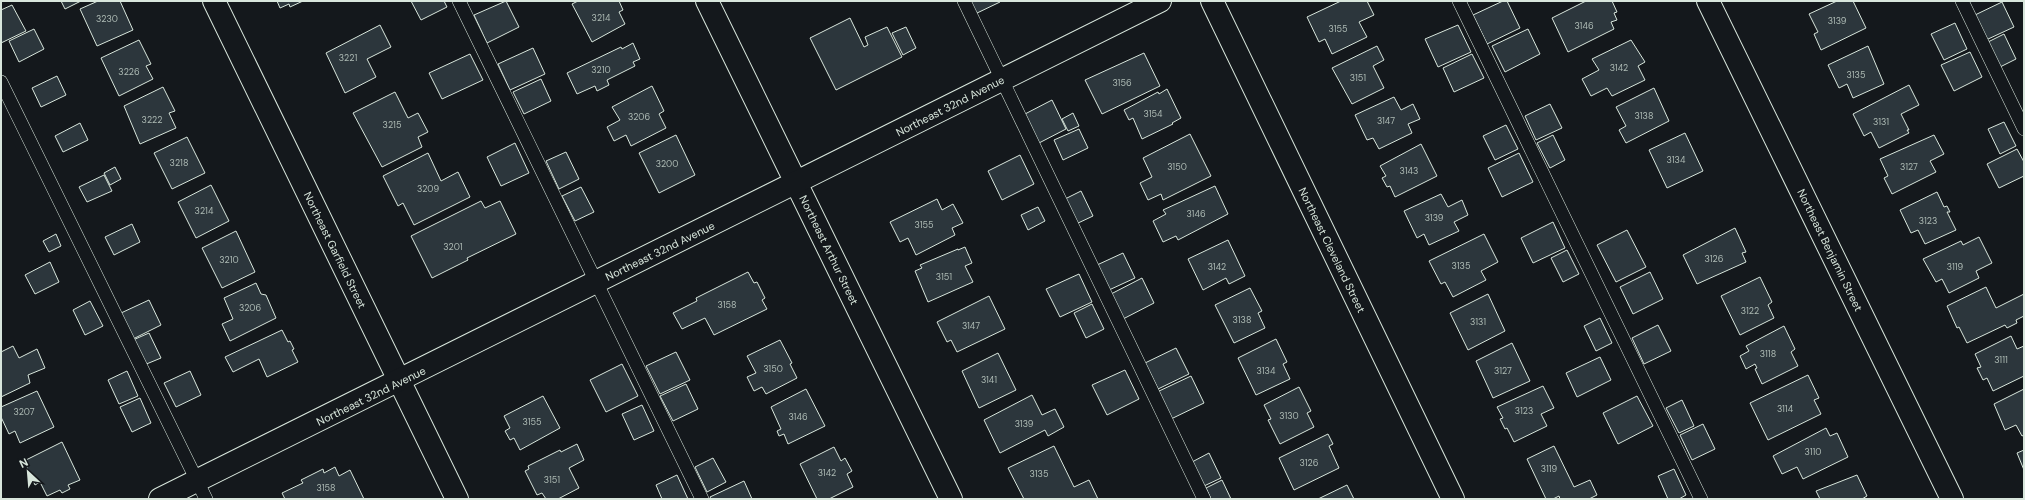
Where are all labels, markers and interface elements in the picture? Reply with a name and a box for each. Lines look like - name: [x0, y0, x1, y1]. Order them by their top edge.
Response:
- house number: 3214: [592, 12, 611, 24]
- house number: 3230: [96, 13, 118, 25]
- house number: 3139: [1828, 15, 1847, 27]
- house number: 3146: [1574, 20, 1594, 32]
- house number: 3155: [1329, 23, 1347, 35]
- house number: 3221: [339, 52, 357, 64]
- house number: 3142: [1610, 62, 1628, 74]
- house number: 3210: [591, 64, 611, 76]
- house number: 3226: [118, 66, 140, 78]
- house number: 3135: [1847, 69, 1865, 81]
- house number: 3151: [1350, 72, 1366, 84]
- street label: Northeast 32nd Avenue: [893, 73, 1007, 139]
- house number: 3156: [1112, 77, 1132, 89]
- house number: 3154: [1144, 108, 1163, 120]
- house number: 3138: [1635, 110, 1653, 122]
- house number: 3206: [628, 111, 650, 123]
- house number: 3222: [142, 114, 162, 126]
- house number: 3147: [1377, 115, 1395, 127]
- house number: 3131: [1873, 116, 1889, 128]
- house number: 3215: [383, 119, 401, 131]
- house number: 3134: [1667, 154, 1686, 166]
- house number: 3218: [170, 157, 188, 169]
- house number: 3200: [656, 158, 678, 170]
- house number: 3150: [1167, 161, 1187, 173]
- house number: 3127: [1900, 161, 1918, 173]
- house number: 3143: [1400, 165, 1418, 177]
- house number: 3209: [417, 183, 439, 195]
- street label: Northeast Cleveland Street: [1296, 185, 1368, 315]
- street label: Northeast Benjamin Street: [1794, 187, 1866, 313]
- street label: Northeast Garfield Street: [301, 189, 369, 311]
- street label: Northeast Arthur Street: [796, 193, 862, 307]
- house number: 3214: [195, 205, 214, 217]
- house number: 3146: [1186, 208, 1206, 220]
- house number: 3139: [1425, 212, 1444, 224]
- house number: 3123: [1919, 215, 1937, 227]
- street label: Northeast 32nd Avenue: [603, 218, 717, 284]
- house number: 3155: [915, 219, 933, 231]
- house number: 3201: [443, 241, 463, 253]
- house number: 3126: [1705, 253, 1724, 265]
- house number: 3210: [219, 254, 239, 266]
- house number: 3135: [1452, 260, 1470, 272]
- house number: 3142: [1208, 261, 1226, 273]
- house number: 3119: [1947, 261, 1964, 273]
- house number: 3151: [936, 271, 952, 283]
- house number: 3158: [718, 299, 736, 311]
- house number: 3206: [239, 302, 261, 314]
- house number: 3122: [1741, 305, 1759, 317]
- house number: 3138: [1233, 314, 1251, 326]
- house number: 3131: [1470, 316, 1486, 328]
- house number: 3147: [962, 320, 980, 332]
- house number: 3118: [1760, 348, 1776, 360]
- house number: 3111: [1994, 354, 2008, 366]
- street label: Northeast 32nd Avenue: [314, 363, 428, 429]
- house number: 3150: [763, 363, 783, 375]
- house number: 3134: [1257, 365, 1276, 377]
- house number: 3127: [1494, 365, 1512, 377]
- house number: 3141: [981, 374, 997, 386]
- house number: 3114: [1777, 403, 1794, 415]
- house number: 3123: [1515, 405, 1533, 417]
- house number: 3207: [13, 406, 35, 418]
- house number: 3130: [1279, 410, 1299, 422]
- house number: 3146: [788, 411, 808, 423]
- house number: 3155: [523, 416, 541, 428]
- house number: 3139: [1015, 418, 1034, 430]
- house number: 3110: [1805, 446, 1821, 458]
- north arrow: [8, 452, 48, 492]
- text: N: [17, 455, 30, 471]
- house number: 3126: [1300, 457, 1319, 469]
- house number: 3119: [1541, 463, 1558, 475]
- house number: 3142: [818, 467, 836, 479]
- house number: 3135: [1030, 468, 1048, 480]
- house number: 3151: [544, 474, 560, 486]
- house number: 3158: [317, 482, 335, 494]

